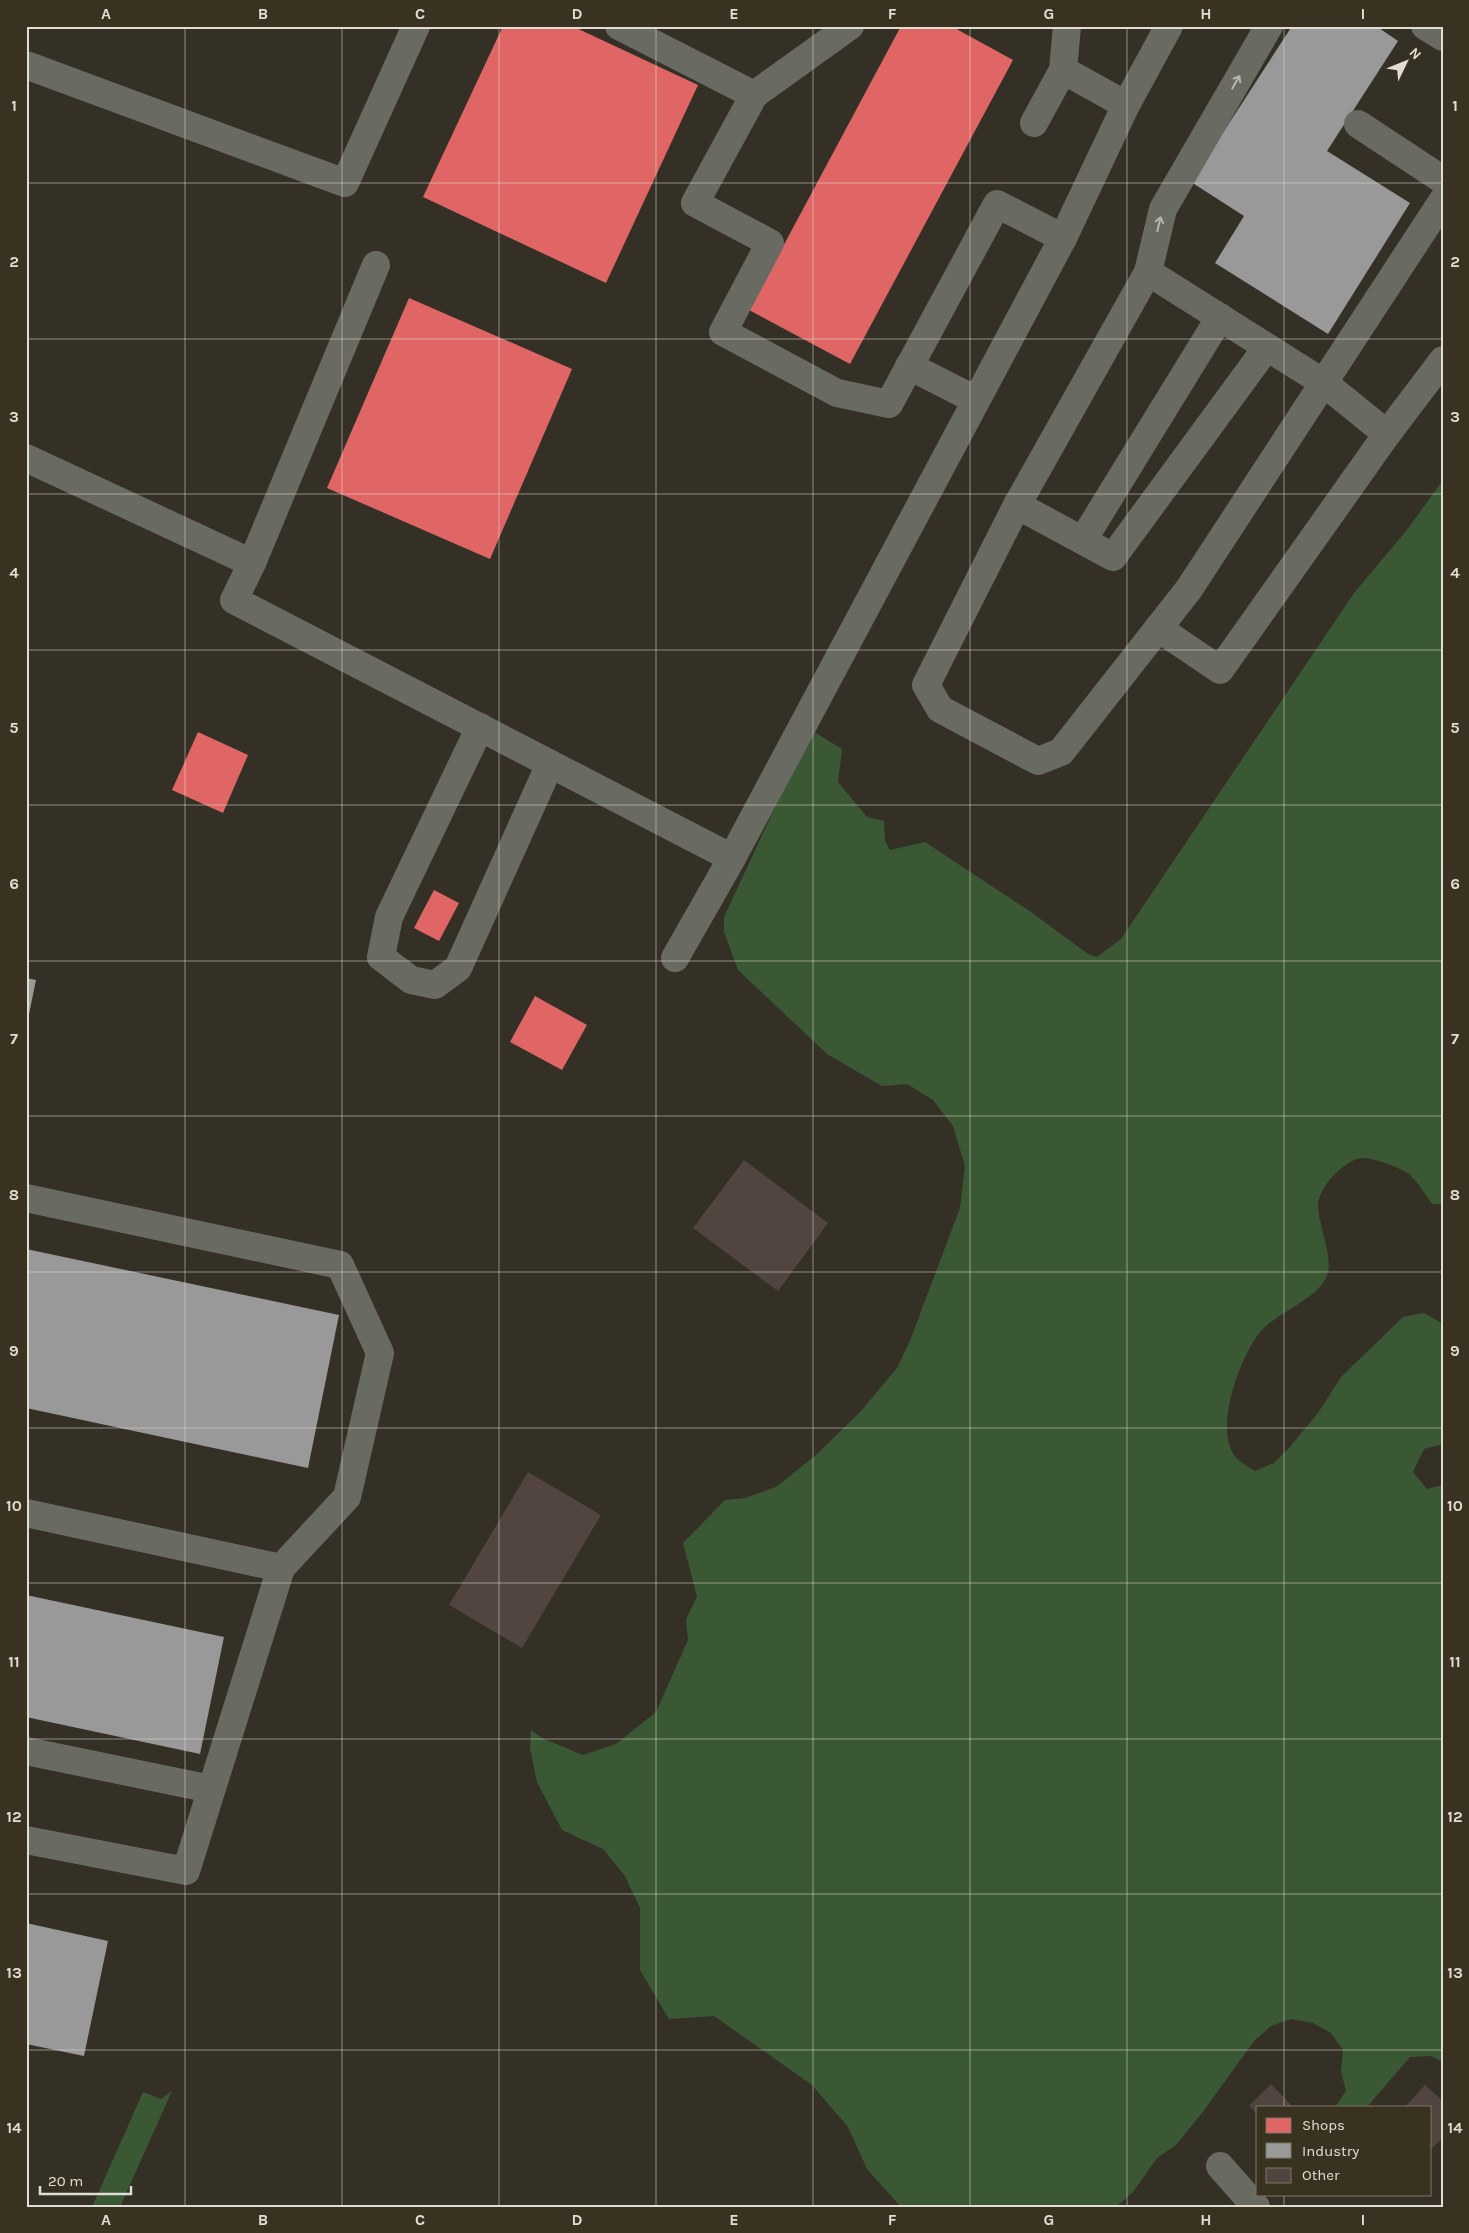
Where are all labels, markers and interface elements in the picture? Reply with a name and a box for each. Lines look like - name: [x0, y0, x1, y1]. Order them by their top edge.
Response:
- text: A: [101, 4, 111, 23]
- text: B: [258, 4, 268, 23]
- text: C: [415, 4, 425, 23]
- text: D: [572, 4, 583, 23]
- text: E: [729, 4, 739, 23]
- text: F: [888, 4, 897, 23]
- text: G: [1044, 4, 1054, 23]
- text: H: [1200, 4, 1212, 23]
- text: I: [1361, 4, 1365, 23]
- north arrow: [1382, 38, 1432, 88]
- text: N: [1405, 44, 1425, 63]
- one-way arrow: [1232, 75, 1242, 89]
- text: 1: [11, 96, 17, 115]
- text: 1: [1452, 96, 1458, 115]
- one-way arrow: [1155, 217, 1165, 233]
- text: 2: [9, 252, 19, 271]
- text: 2: [1450, 252, 1460, 271]
- text: 3: [9, 407, 19, 426]
- text: 3: [1450, 407, 1460, 426]
- text: 4: [9, 563, 19, 582]
- text: 4: [1450, 563, 1460, 582]
- text: 5: [9, 718, 19, 737]
- text: 5: [1450, 718, 1460, 737]
- text: 6: [9, 874, 19, 893]
- text: 6: [1450, 874, 1460, 893]
- text: 7: [10, 1029, 18, 1048]
- text: 7: [1451, 1029, 1459, 1048]
- text: 8: [9, 1185, 19, 1204]
- text: 8: [1450, 1185, 1460, 1204]
- text: 9: [9, 1341, 19, 1360]
- text: 9: [1450, 1341, 1460, 1360]
- text: 10: [6, 1496, 22, 1515]
- text: 10: [1447, 1496, 1463, 1515]
- text: 11: [8, 1652, 20, 1671]
- text: 11: [1449, 1652, 1461, 1671]
- text: 12: [6, 1807, 22, 1826]
- text: 12: [1447, 1807, 1463, 1826]
- text: 13: [6, 1963, 22, 1982]
- text: 13: [1447, 1963, 1463, 1982]
- legend: [1256, 2106, 1432, 2196]
- text: Shops: [1302, 2116, 1345, 2134]
- text: 14: [6, 2118, 22, 2137]
- text: 14: [1447, 2118, 1463, 2137]
- text: Industry: [1302, 2142, 1359, 2160]
- scale bar: [40, 2163, 131, 2195]
- text: Other: [1302, 2166, 1340, 2184]
- text: 20 m: [48, 2172, 83, 2190]
- text: A: [101, 2210, 111, 2229]
- text: B: [258, 2210, 268, 2229]
- text: C: [415, 2210, 425, 2229]
- text: D: [572, 2210, 583, 2229]
- text: E: [729, 2210, 739, 2229]
- text: F: [888, 2210, 897, 2229]
- text: G: [1044, 2210, 1054, 2229]
- text: H: [1200, 2210, 1212, 2229]
- text: I: [1361, 2210, 1365, 2229]

